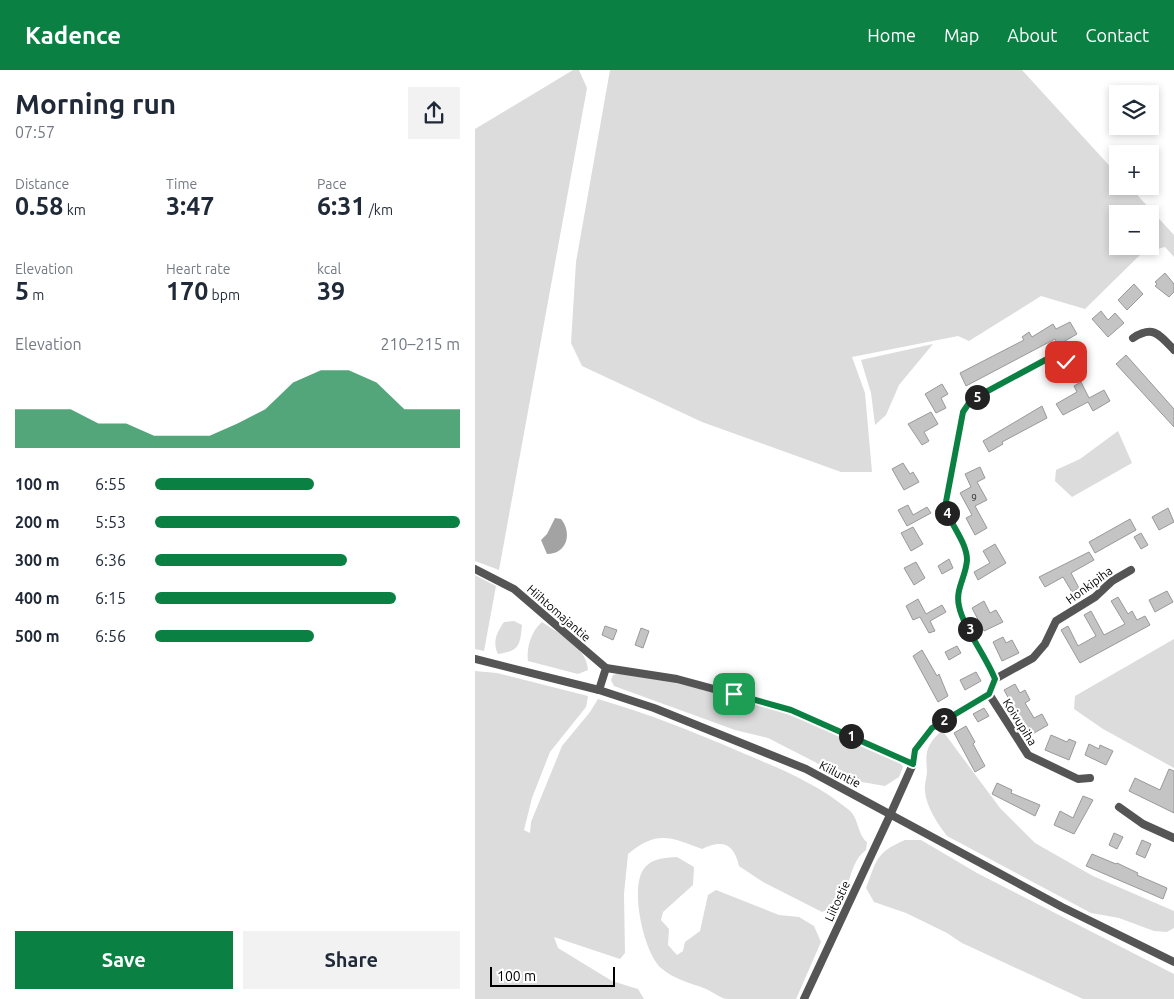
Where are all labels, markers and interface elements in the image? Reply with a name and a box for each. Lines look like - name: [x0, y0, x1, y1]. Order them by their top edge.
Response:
- text: Kadence: [25, 22, 121, 49]
- text: Home: [867, 25, 916, 45]
- text: Map: [944, 25, 979, 45]
- text: About: [1007, 25, 1057, 45]
- text: Contact: [1085, 25, 1149, 45]
- map controls: [1109, 85, 1159, 255]
- button: layers: [1109, 85, 1159, 135]
- button: share: [408, 87, 460, 139]
- text: Morning run: [15, 88, 176, 119]
- text: 07:57: [15, 123, 55, 141]
- button: +: [1109, 145, 1159, 195]
- text: Distance: [15, 176, 69, 192]
- text: Time: [166, 176, 197, 192]
- text: Pace: [317, 176, 347, 192]
- text: 0.58: [15, 192, 63, 220]
- text: 3:47: [166, 192, 214, 220]
- text: 6:31: [317, 192, 365, 220]
- text: km: [63, 202, 86, 218]
- text: /km: [365, 202, 393, 218]
- button: −: [1109, 205, 1159, 255]
- text: Elevation: [15, 261, 73, 277]
- text: Heart rate: [166, 261, 230, 277]
- text: kcal: [317, 261, 341, 277]
- text: 5: [15, 277, 29, 305]
- text: 170: [166, 277, 208, 305]
- text: 39: [317, 277, 345, 305]
- text: m: [29, 287, 44, 303]
- text: bpm: [208, 287, 240, 303]
- text: Elevation: [15, 335, 82, 353]
- text: 210–215 m: [380, 335, 460, 353]
- pin: [1045, 341, 1087, 383]
- icon: check: [1052, 348, 1080, 376]
- pin: 5: [965, 384, 989, 410]
- text: 5: [974, 389, 981, 405]
- text: 100 m: [15, 475, 60, 493]
- text: 6:55: [95, 475, 126, 493]
- house number: 9: [971, 492, 977, 503]
- pin: 4: [935, 500, 959, 526]
- text: 4: [944, 505, 951, 521]
- text: 200 m: [15, 513, 60, 531]
- text: 5:53: [95, 513, 126, 531]
- text: 300 m: [15, 551, 60, 569]
- text: 6:36: [95, 551, 126, 569]
- street label: Honkipiha: [1063, 564, 1115, 606]
- street label: Hiihtomajantie: [525, 582, 593, 644]
- text: 400 m: [15, 589, 60, 607]
- text: 6:15: [95, 589, 126, 607]
- pin: 3: [957, 616, 983, 642]
- text: 3: [967, 621, 974, 637]
- text: 500 m: [15, 627, 60, 645]
- text: 6:56: [95, 627, 126, 645]
- pin: [713, 673, 755, 715]
- icon: arrive: [720, 680, 748, 708]
- street label: Koivupiha: [1001, 696, 1039, 748]
- pin: 2: [931, 708, 957, 732]
- text: 2: [941, 712, 948, 728]
- pin: 1: [839, 724, 863, 748]
- text: 1: [848, 728, 855, 744]
- street label: Kiiluntie: [817, 758, 863, 790]
- street label: Liitostie: [822, 879, 852, 923]
- button: Save: [15, 931, 233, 989]
- button: Share: [243, 931, 460, 989]
- scale bar: [490, 964, 615, 987]
- text: 100 m: [497, 968, 536, 984]

